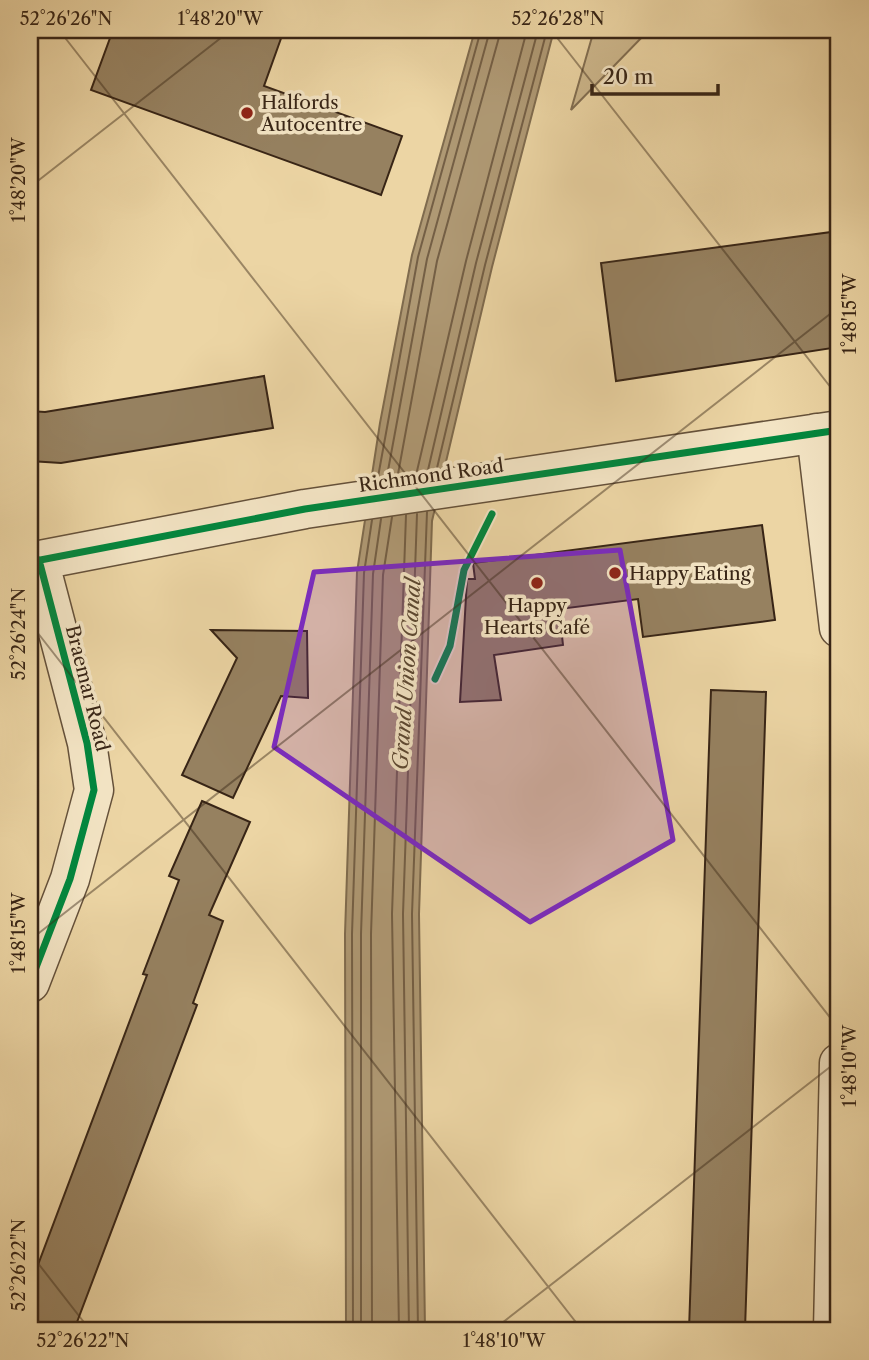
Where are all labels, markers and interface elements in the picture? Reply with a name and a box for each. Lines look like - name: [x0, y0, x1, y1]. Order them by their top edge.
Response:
- text: 52°26'26"N: [20, 8, 112, 30]
- text: 1°48'20"W: [177, 8, 264, 30]
- text: 52°26'28"N: [511, 8, 605, 30]
- scale bar: [592, 52, 718, 96]
- text: 20 m: [603, 64, 654, 89]
- place label: Halfords Autocentre: [260, 91, 363, 136]
- marker: Halfords Autocentre: [239, 105, 255, 121]
- text: 1°48'20"W: [8, 136, 30, 223]
- text: 1°48'15"W: [839, 272, 861, 354]
- street label: Richmond Road: [357, 454, 506, 497]
- place label: Happy Eating: [629, 562, 752, 585]
- marker: Happy Eating: [607, 565, 623, 581]
- water label: Grand Union Canal: [387, 575, 426, 771]
- marker: Happy Hearts Café: [529, 575, 545, 591]
- text: 52°26'24"N: [8, 588, 30, 680]
- place label: Happy Hearts Café: [484, 594, 590, 639]
- street label: Braemar Road: [61, 623, 114, 754]
- text: 1°48'15"W: [8, 891, 30, 973]
- text: 1°48'10"W: [839, 1024, 861, 1107]
- text: 52°26'22"N: [8, 1218, 30, 1311]
- text: 52°26'22"N: [37, 1330, 130, 1352]
- text: 1°48'10"W: [463, 1330, 546, 1352]

